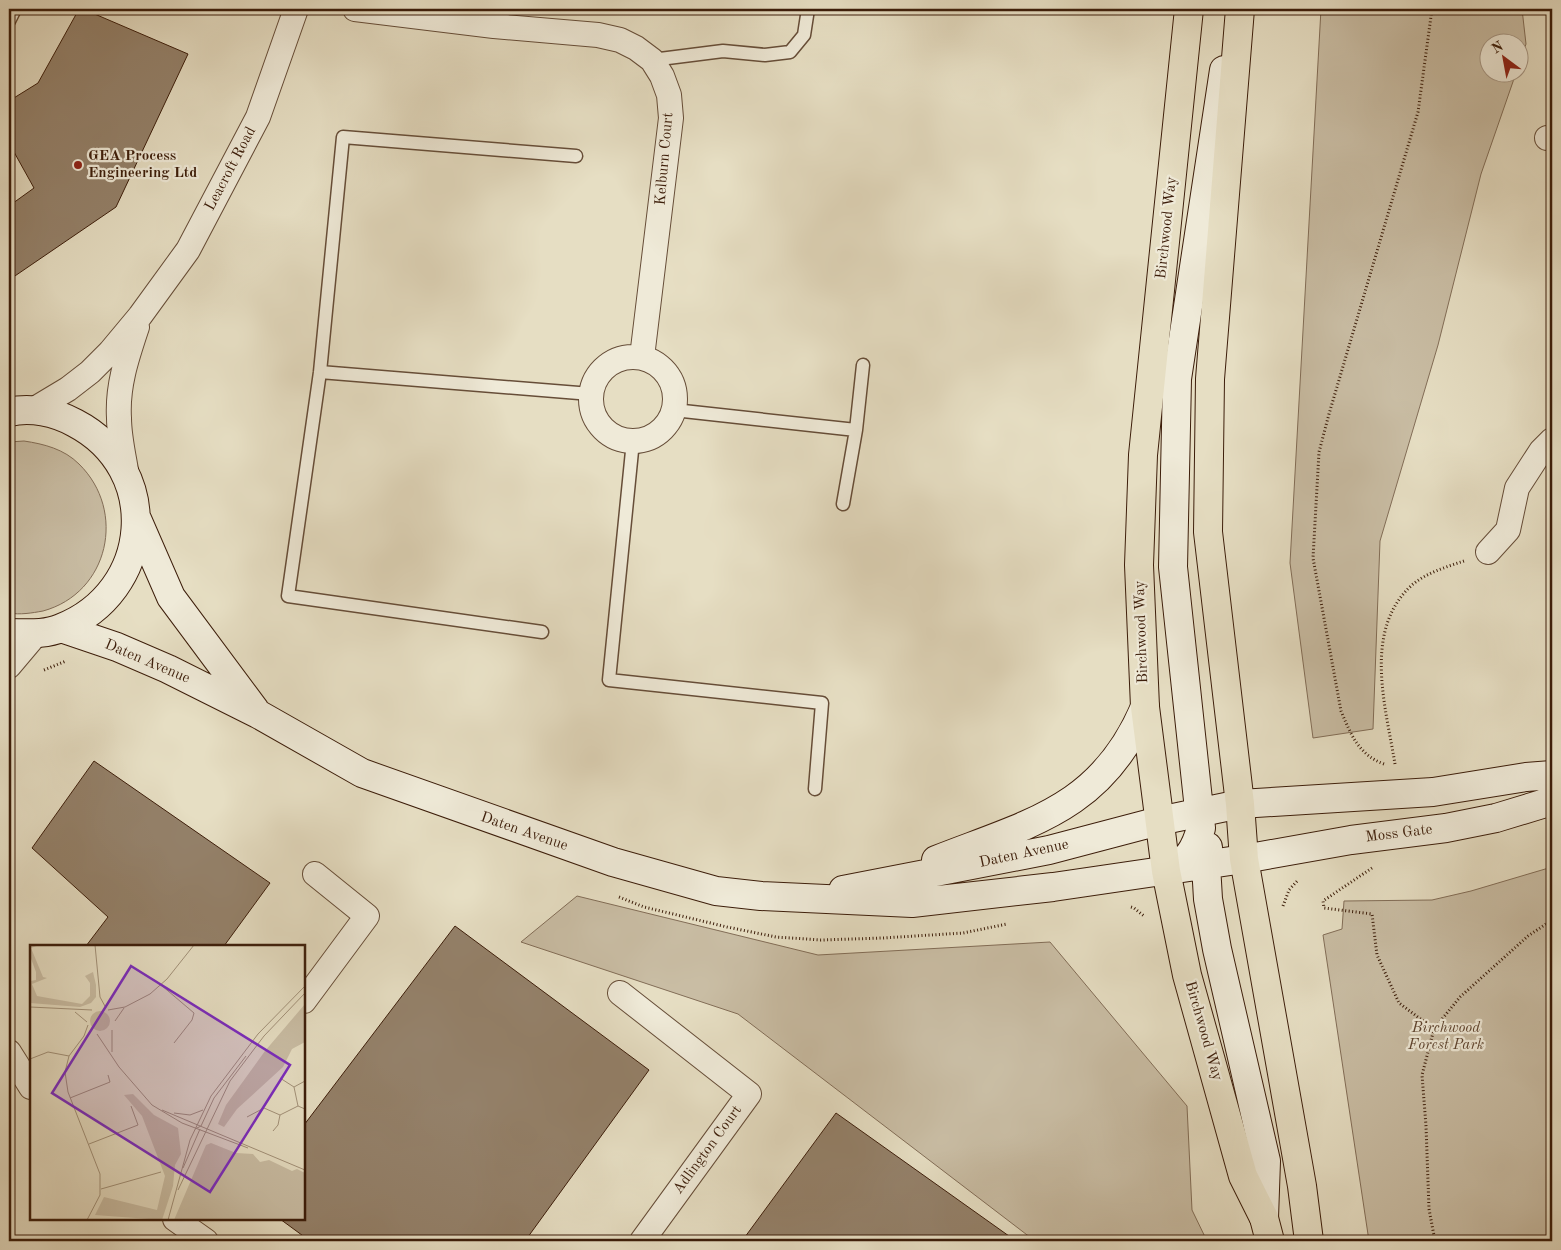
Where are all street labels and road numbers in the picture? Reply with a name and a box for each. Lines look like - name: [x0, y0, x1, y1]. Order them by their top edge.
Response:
- street label: Kelburn Court: [653, 112, 677, 206]
- street label: Leacroft Road: [203, 125, 259, 213]
- street label: Birchwood Way: [1154, 176, 1180, 280]
- street label: Birchwood Way: [1133, 580, 1151, 684]
- street label: Daten Avenue: [102, 637, 192, 687]
- street label: Daten Avenue: [478, 810, 570, 854]
- street label: Moss Gate: [1365, 822, 1434, 846]
- street label: Daten Avenue: [978, 837, 1070, 871]
- street label: Birchwood Way: [1182, 979, 1224, 1083]
- street label: Adlington Court: [671, 1103, 745, 1197]

